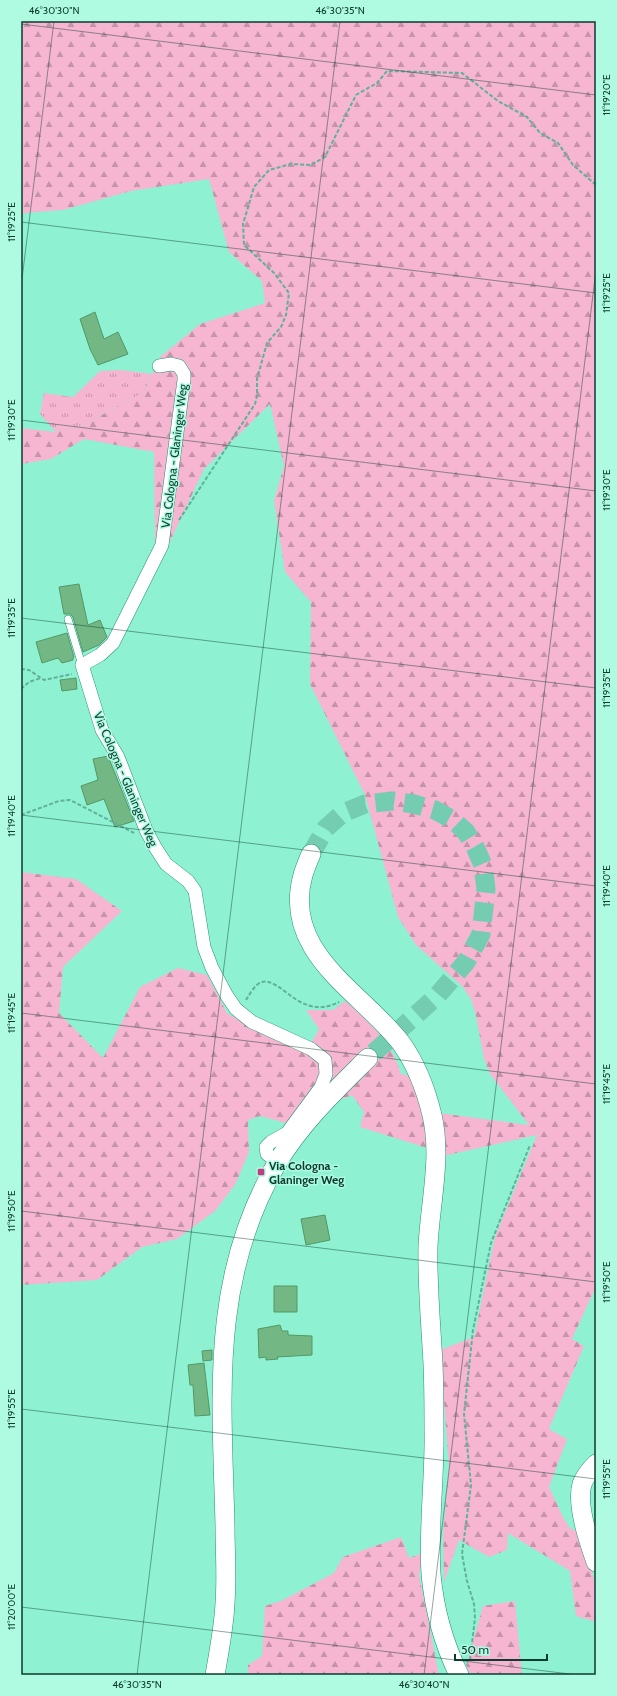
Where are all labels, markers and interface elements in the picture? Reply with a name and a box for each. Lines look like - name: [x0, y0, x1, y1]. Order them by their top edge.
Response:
- text: 46°30'30"N: [28, 4, 80, 17]
- text: 46°30'35"N: [315, 4, 365, 17]
- text: 11°19'20"E: [600, 74, 613, 116]
- text: 11°19'25"E: [5, 202, 18, 242]
- text: 11°19'25"E: [600, 273, 613, 313]
- street label: Via Cologna - Glaninger Weg: [158, 382, 190, 529]
- text: 11°19'30"E: [5, 399, 18, 441]
- text: 11°19'30"E: [600, 469, 613, 511]
- text: 11°19'35"E: [5, 598, 18, 638]
- text: 11°19'35"E: [600, 668, 613, 708]
- street label: Via Cologna - Glaninger Weg: [91, 709, 162, 850]
- text: 11°19'40"E: [5, 795, 18, 837]
- text: 11°19'40"E: [600, 865, 613, 907]
- text: 11°19'45"E: [5, 993, 18, 1033]
- text: 11°19'45"E: [600, 1064, 613, 1104]
- place label: Via Cologna - Glaninger Weg: [269, 1158, 344, 1187]
- marker: Via Cologna - Glaninger Weg: [256, 1167, 266, 1177]
- text: 11°19'50"E: [5, 1190, 18, 1232]
- text: 11°19'50"E: [600, 1261, 613, 1303]
- text: 11°19'55"E: [5, 1389, 18, 1429]
- text: 11°19'55"E: [600, 1459, 613, 1499]
- text: 11°20'00"E: [5, 1583, 18, 1630]
- scale bar: [455, 1636, 547, 1662]
- text: 50 m: [461, 1642, 489, 1657]
- text: 46°30'35"N: [112, 1678, 162, 1691]
- text: 46°30'40"N: [398, 1678, 450, 1691]

